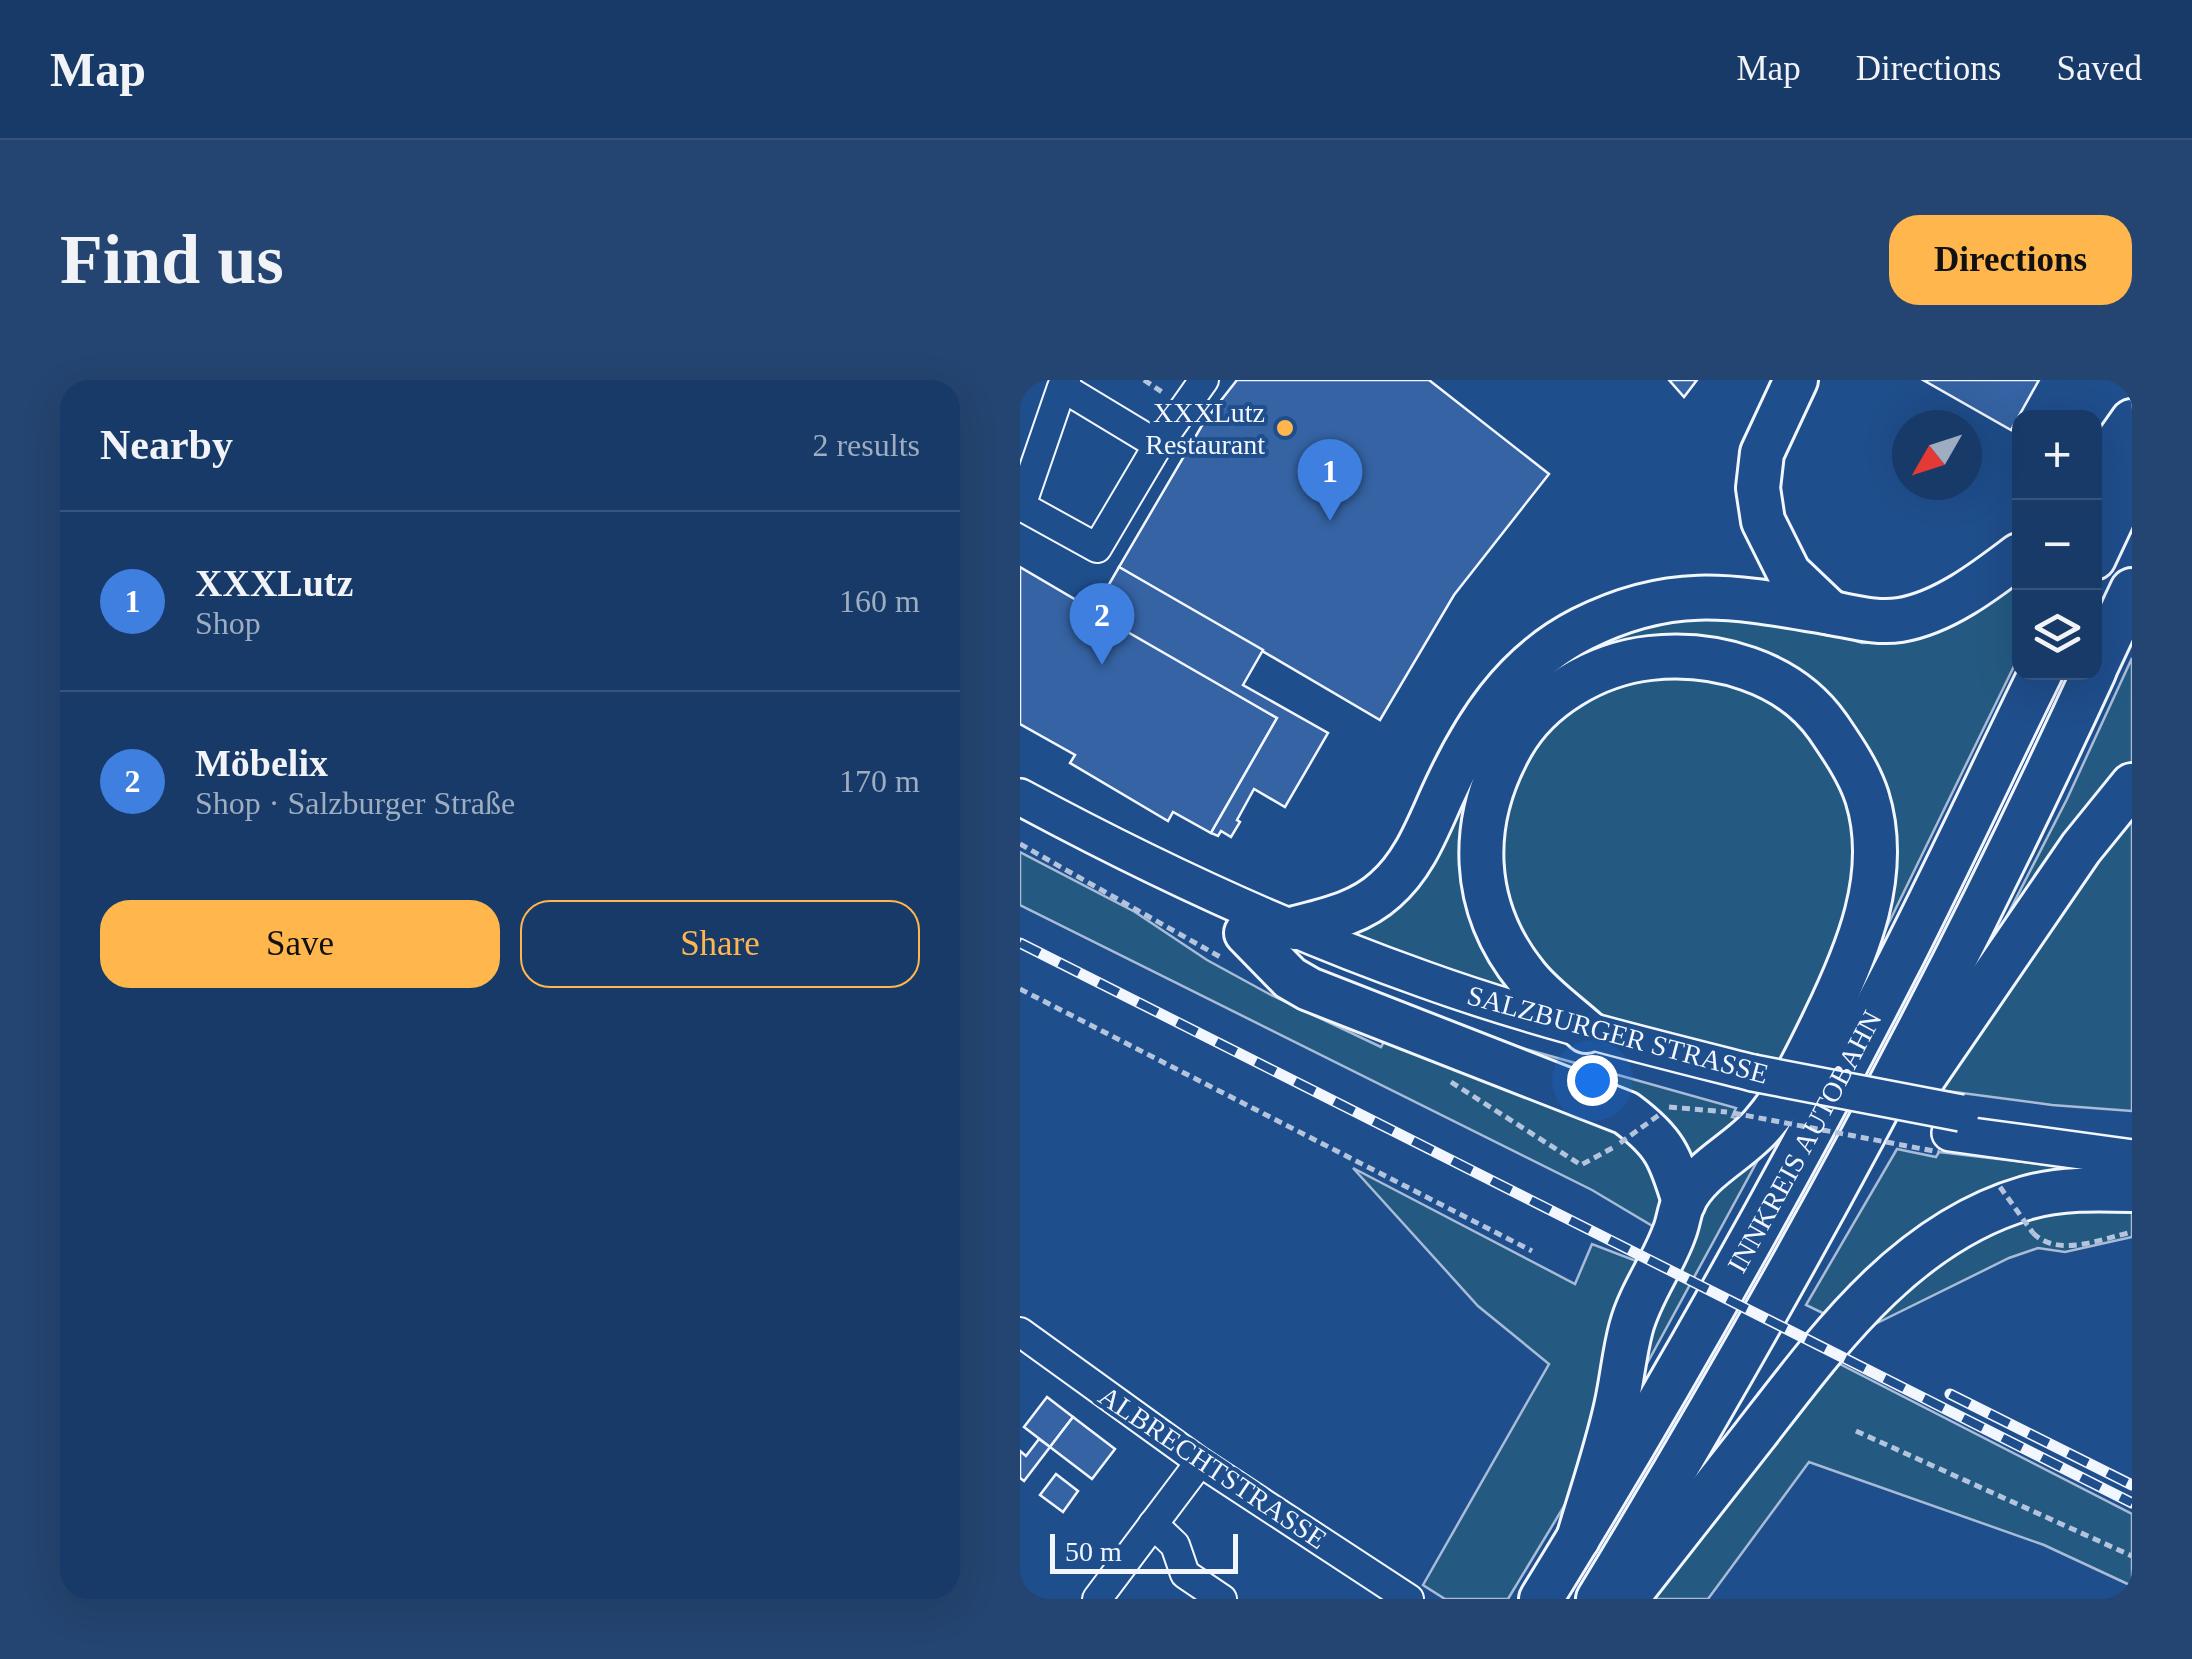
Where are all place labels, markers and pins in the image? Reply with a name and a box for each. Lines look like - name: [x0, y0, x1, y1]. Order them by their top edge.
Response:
- place label: XXXLutz Restaurant: [1145, 397, 1265, 460]
- marker: XXXLutz Restaurant: [1274, 417, 1296, 439]
- pin: 1: [1298, 438, 1362, 521]
- pin: 2: [1069, 582, 1134, 665]

